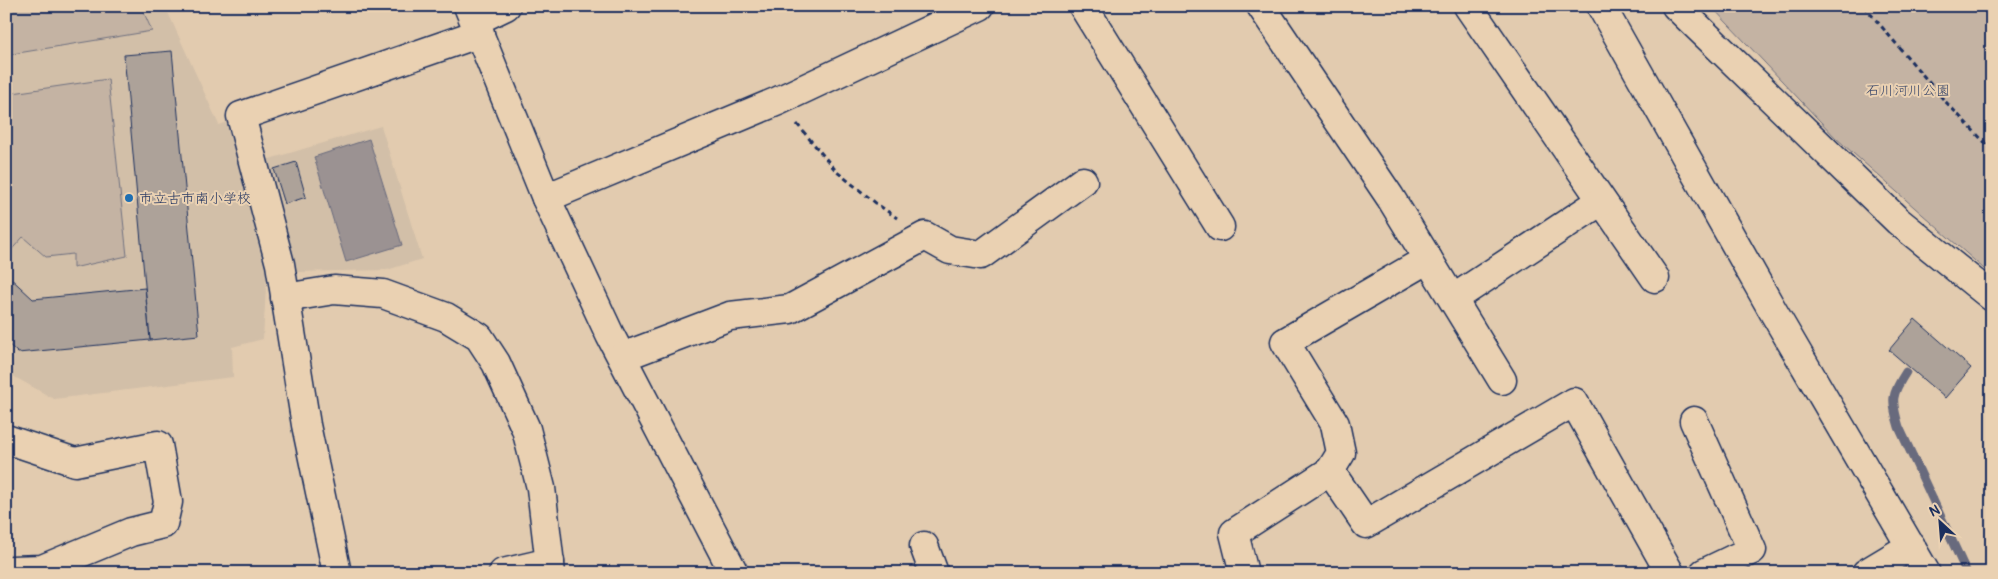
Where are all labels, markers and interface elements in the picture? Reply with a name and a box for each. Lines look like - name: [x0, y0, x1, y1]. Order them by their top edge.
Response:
- park label: 石川河川公園: [1866, 82, 1950, 99]
- place label: 市立古市南小学校: [139, 190, 251, 207]
- marker: 市立古市南小学校: [123, 192, 135, 204]
- north arrow: [1916, 496, 1966, 546]
- text: N: [1927, 501, 1943, 520]

